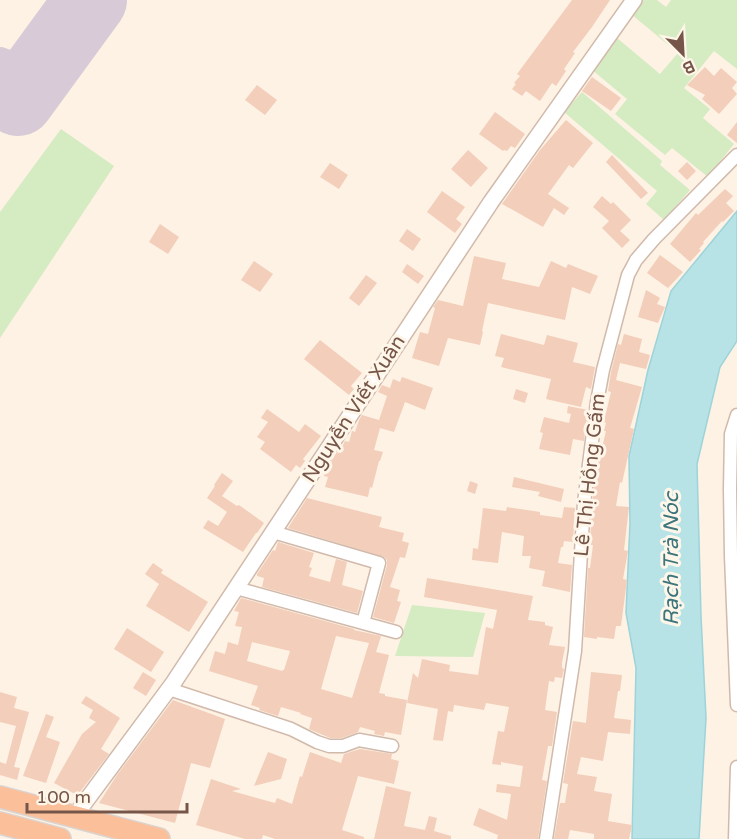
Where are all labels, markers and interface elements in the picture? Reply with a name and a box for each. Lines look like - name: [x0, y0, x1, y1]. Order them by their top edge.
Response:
- north arrow: [653, 24, 713, 84]
- text: B: [680, 55, 698, 78]
- street label: Nguyễn Viết Xuân: [297, 331, 411, 487]
- street label: Lê Thị Hồng Gấm: [569, 392, 611, 558]
- water label: Rạch Trà Nóc: [659, 490, 684, 626]
- scale bar: [27, 776, 188, 814]
- text: 100 m: [36, 786, 91, 808]

